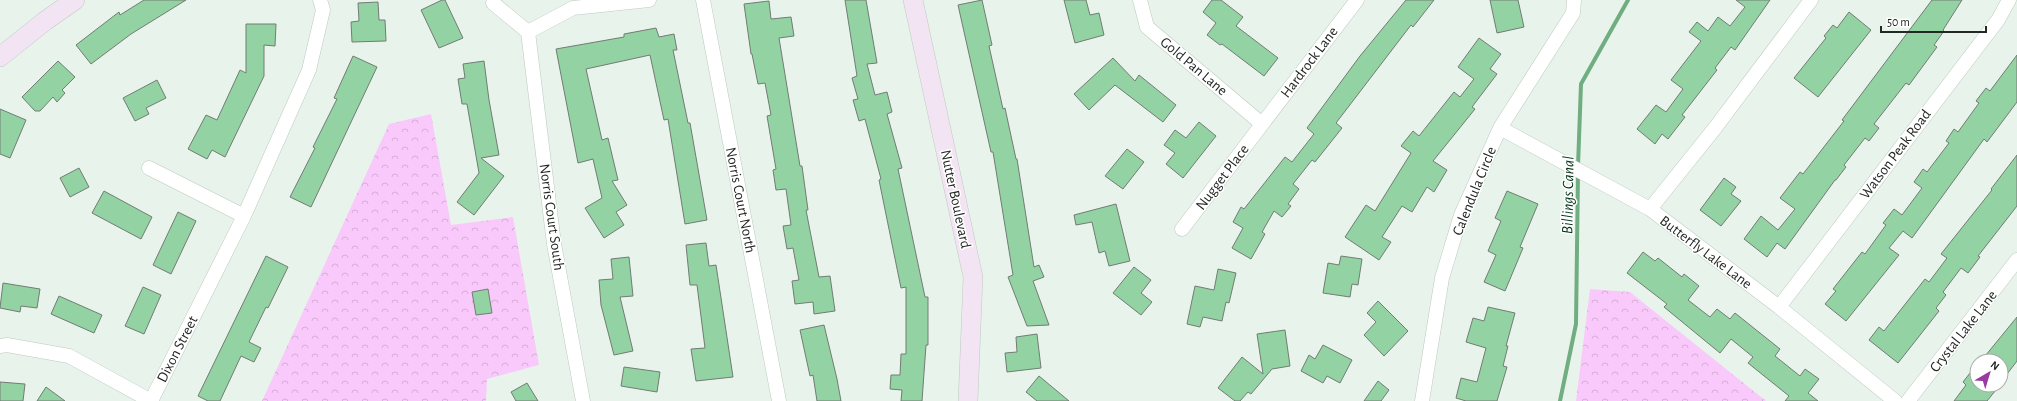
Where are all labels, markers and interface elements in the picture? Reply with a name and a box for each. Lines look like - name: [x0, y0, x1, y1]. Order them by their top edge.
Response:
- scale bar: [1881, 8, 1986, 34]
- text: 50 m: [1887, 16, 1910, 28]
- street label: Hardrock Lane: [1278, 24, 1341, 100]
- street label: Gold Pan Lane: [1157, 34, 1230, 99]
- street label: Watson Peak Road: [1857, 107, 1934, 202]
- street label: Nugget Place: [1193, 142, 1252, 213]
- street label: Calendula Circle: [1450, 145, 1499, 238]
- street label: Norris Court North: [723, 146, 758, 254]
- street label: Nutter Boulevard: [938, 148, 973, 250]
- water label: Billings Canal: [1559, 156, 1577, 234]
- street label: Norris Court South: [537, 163, 566, 271]
- street label: Butterfly Lake Lane: [1657, 213, 1755, 292]
- street label: Crystal Lake Lane: [1927, 288, 2000, 375]
- street label: Dixon Street: [154, 313, 201, 385]
- north arrow: [1969, 353, 2009, 393]
- text: N: [1988, 359, 2001, 372]

